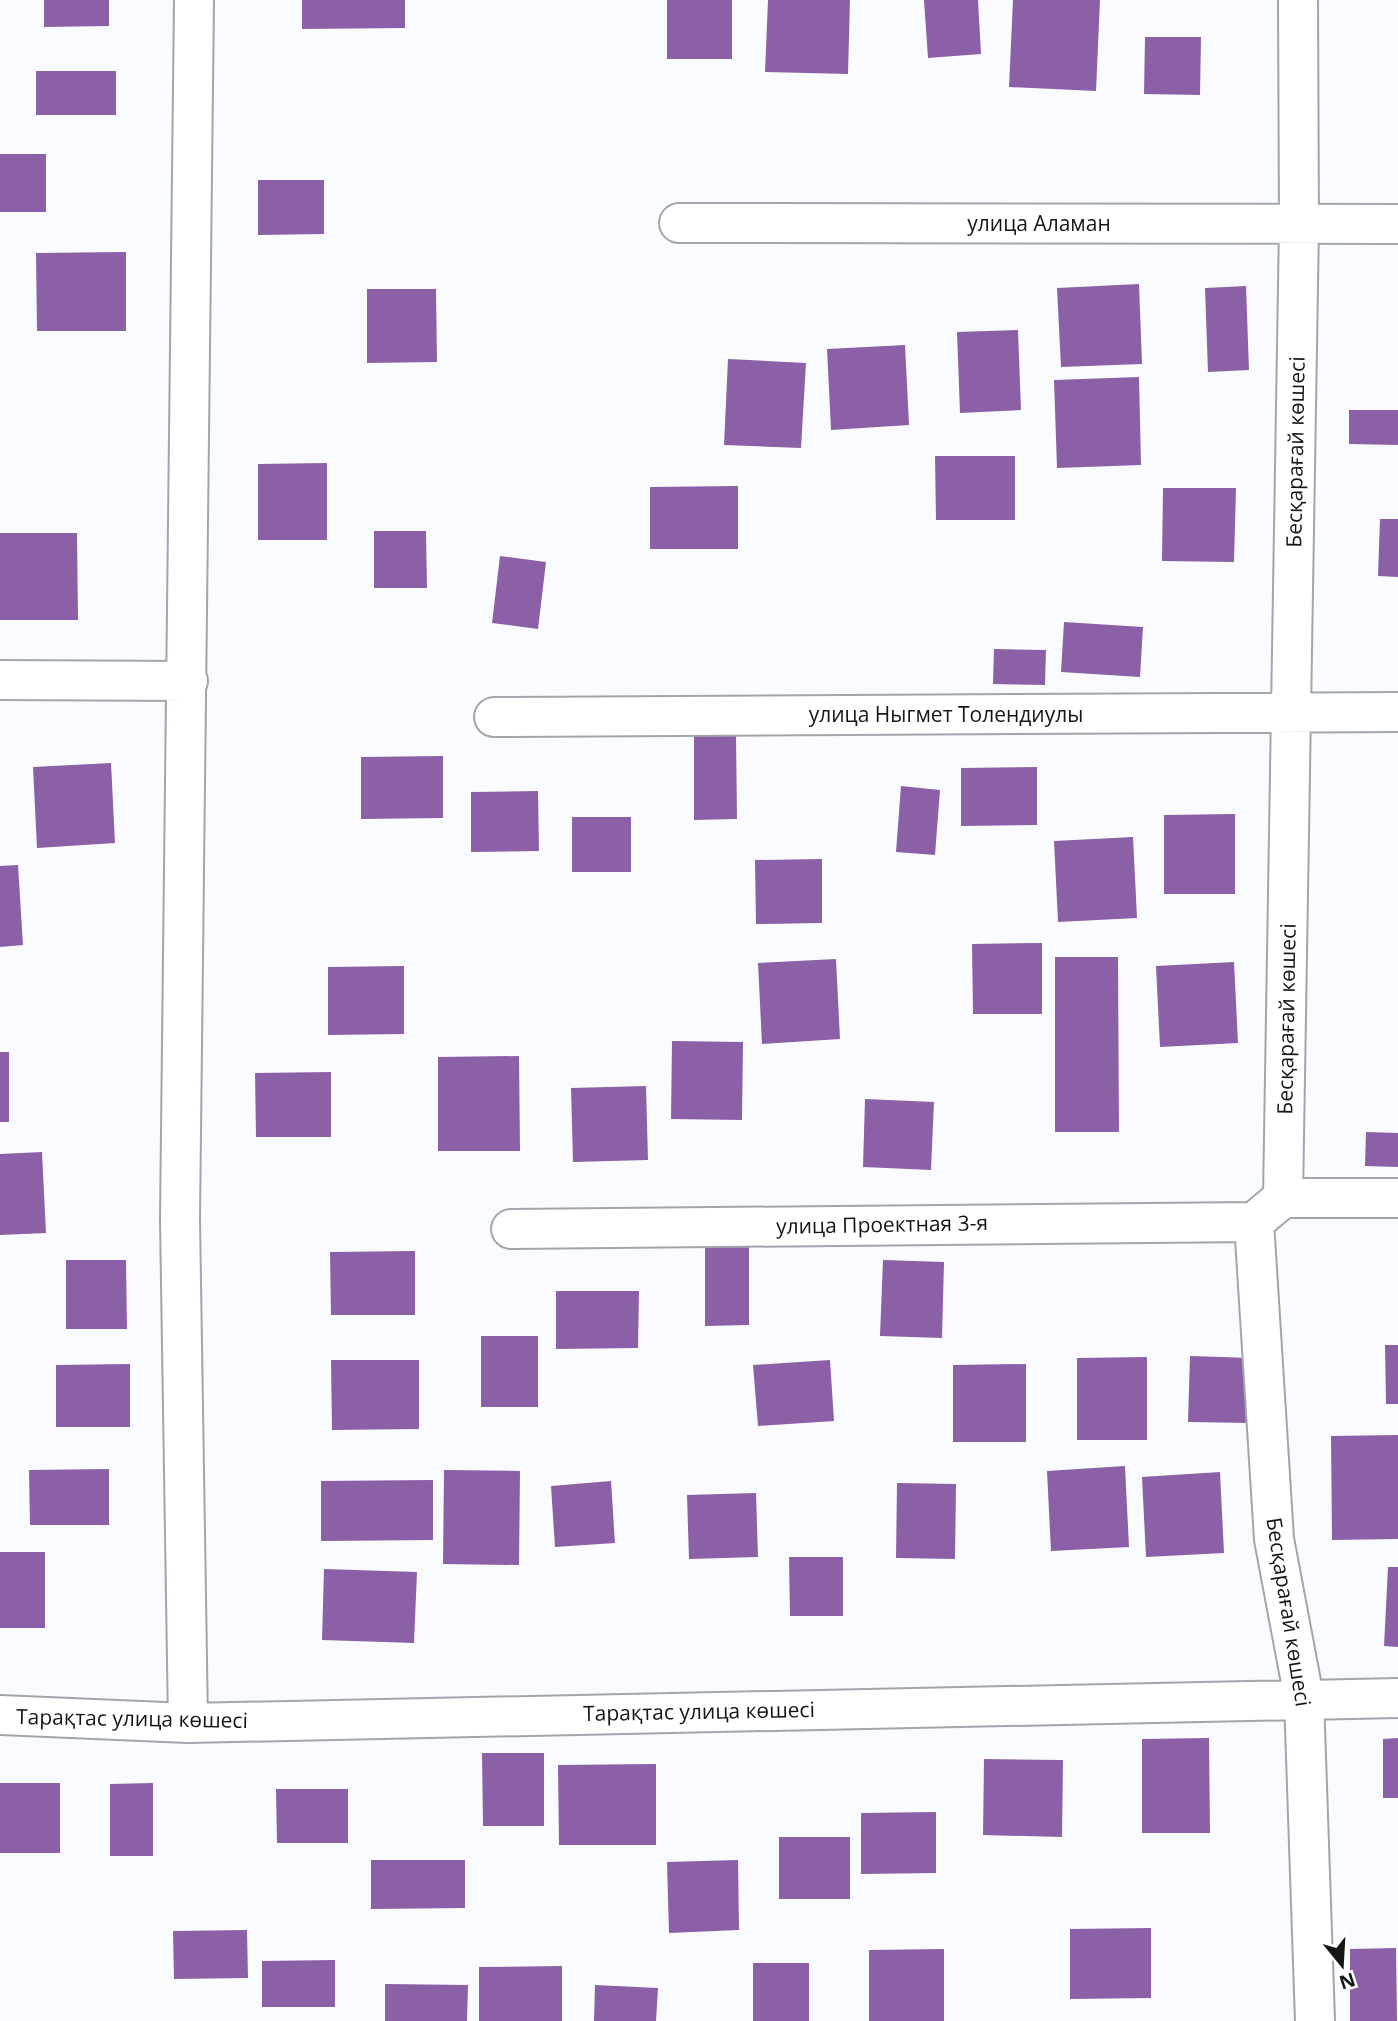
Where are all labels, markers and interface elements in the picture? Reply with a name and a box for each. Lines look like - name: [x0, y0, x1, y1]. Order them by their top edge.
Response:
- street label: улица Аламан: [967, 209, 1111, 237]
- street label: Бесқарағай көшесі: [1279, 356, 1311, 548]
- street label: улица Ныгмет Толендиулы: [809, 700, 1083, 728]
- street label: Бесқарағай көшесі: [1270, 923, 1302, 1115]
- street label: улица Проектная 3-я: [776, 1208, 988, 1240]
- street label: Бесқарағай көшесі: [1260, 1515, 1318, 1708]
- street label: Тарақтас улица көшесі: [583, 1695, 815, 1727]
- street label: Тарақтас улица көшесі: [16, 1702, 248, 1734]
- north arrow: [1307, 1930, 1377, 2000]
- text: N: [1336, 1966, 1359, 1996]

